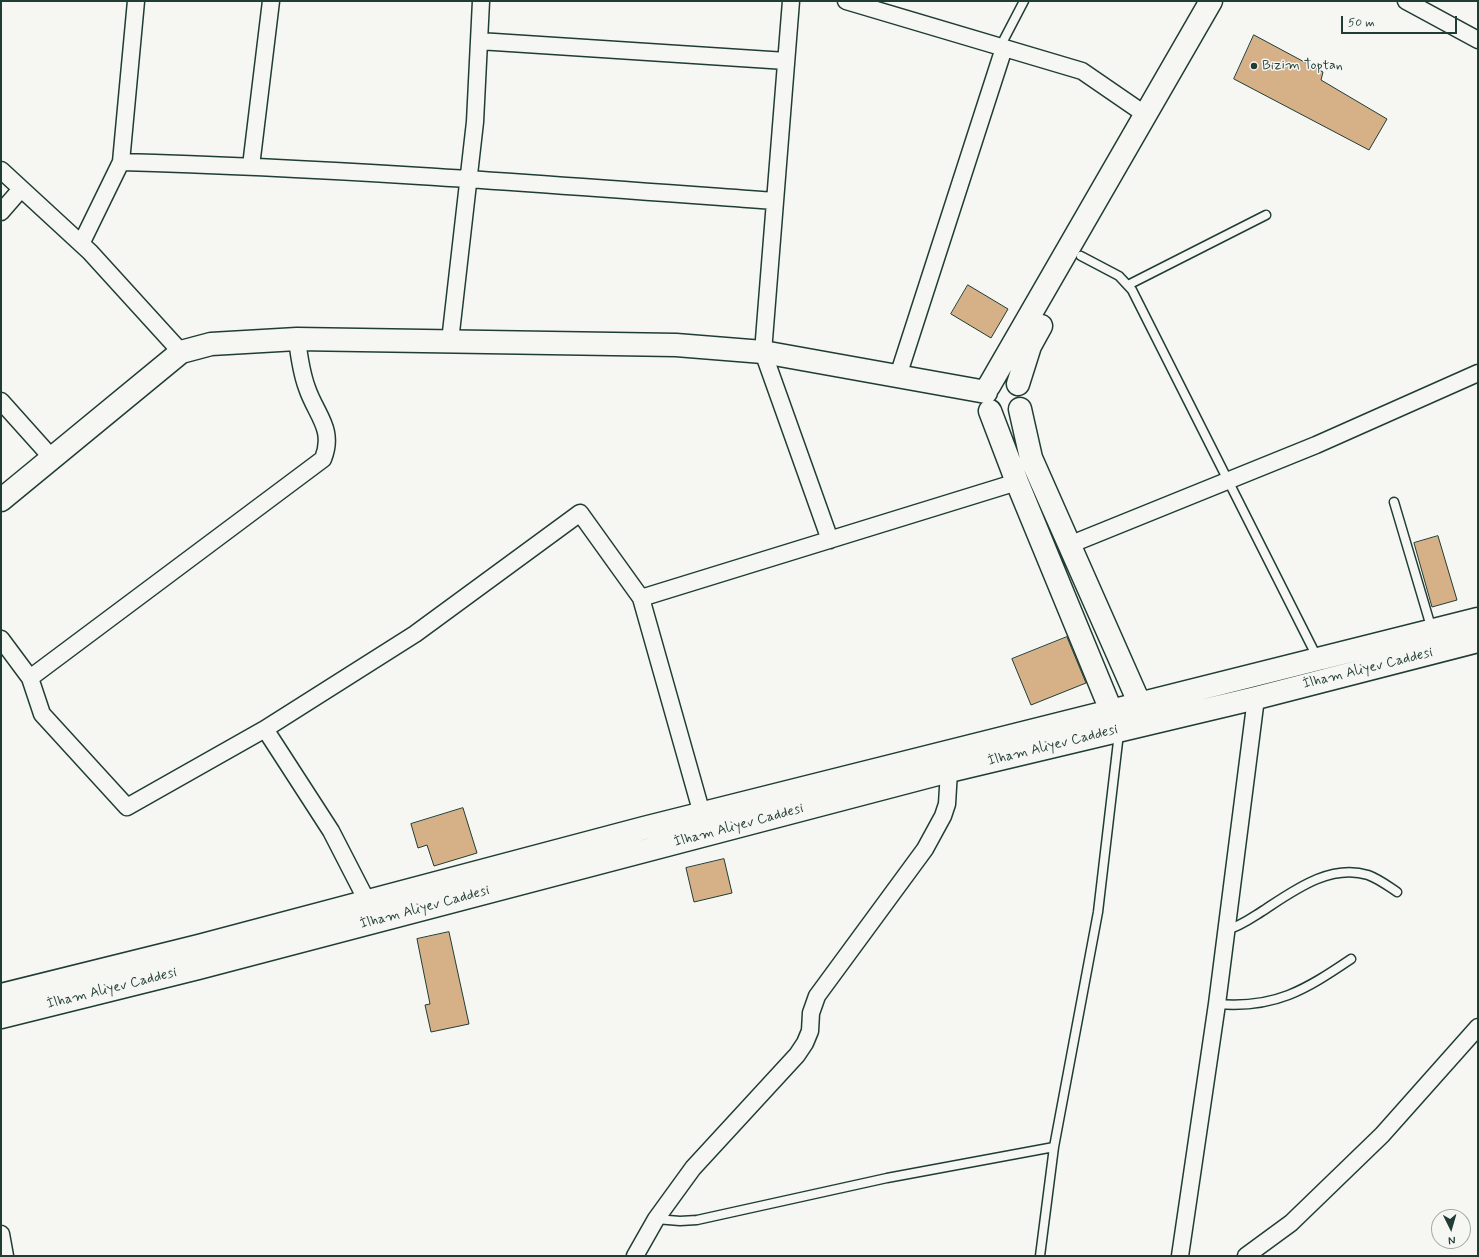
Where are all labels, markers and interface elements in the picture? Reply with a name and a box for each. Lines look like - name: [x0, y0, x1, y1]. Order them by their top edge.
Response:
- scale bar: [1343, 8, 1459, 34]
- text: 50 m: [1348, 15, 1375, 31]
- place label: Bizim Toptan: [1262, 58, 1343, 74]
- marker: Bizim Toptan: [1249, 61, 1259, 71]
- street label: İlham Aliyev Caddesi: [1301, 645, 1435, 693]
- street label: İlham Aliyev Caddesi: [986, 722, 1120, 770]
- street label: İlham Aliyev Caddesi: [672, 801, 806, 851]
- street label: İlham Aliyev Caddesi: [358, 883, 492, 933]
- street label: İlham Aliyev Caddesi: [45, 965, 179, 1013]
- north arrow: [1431, 1209, 1471, 1249]
- text: N: [1448, 1233, 1456, 1247]

